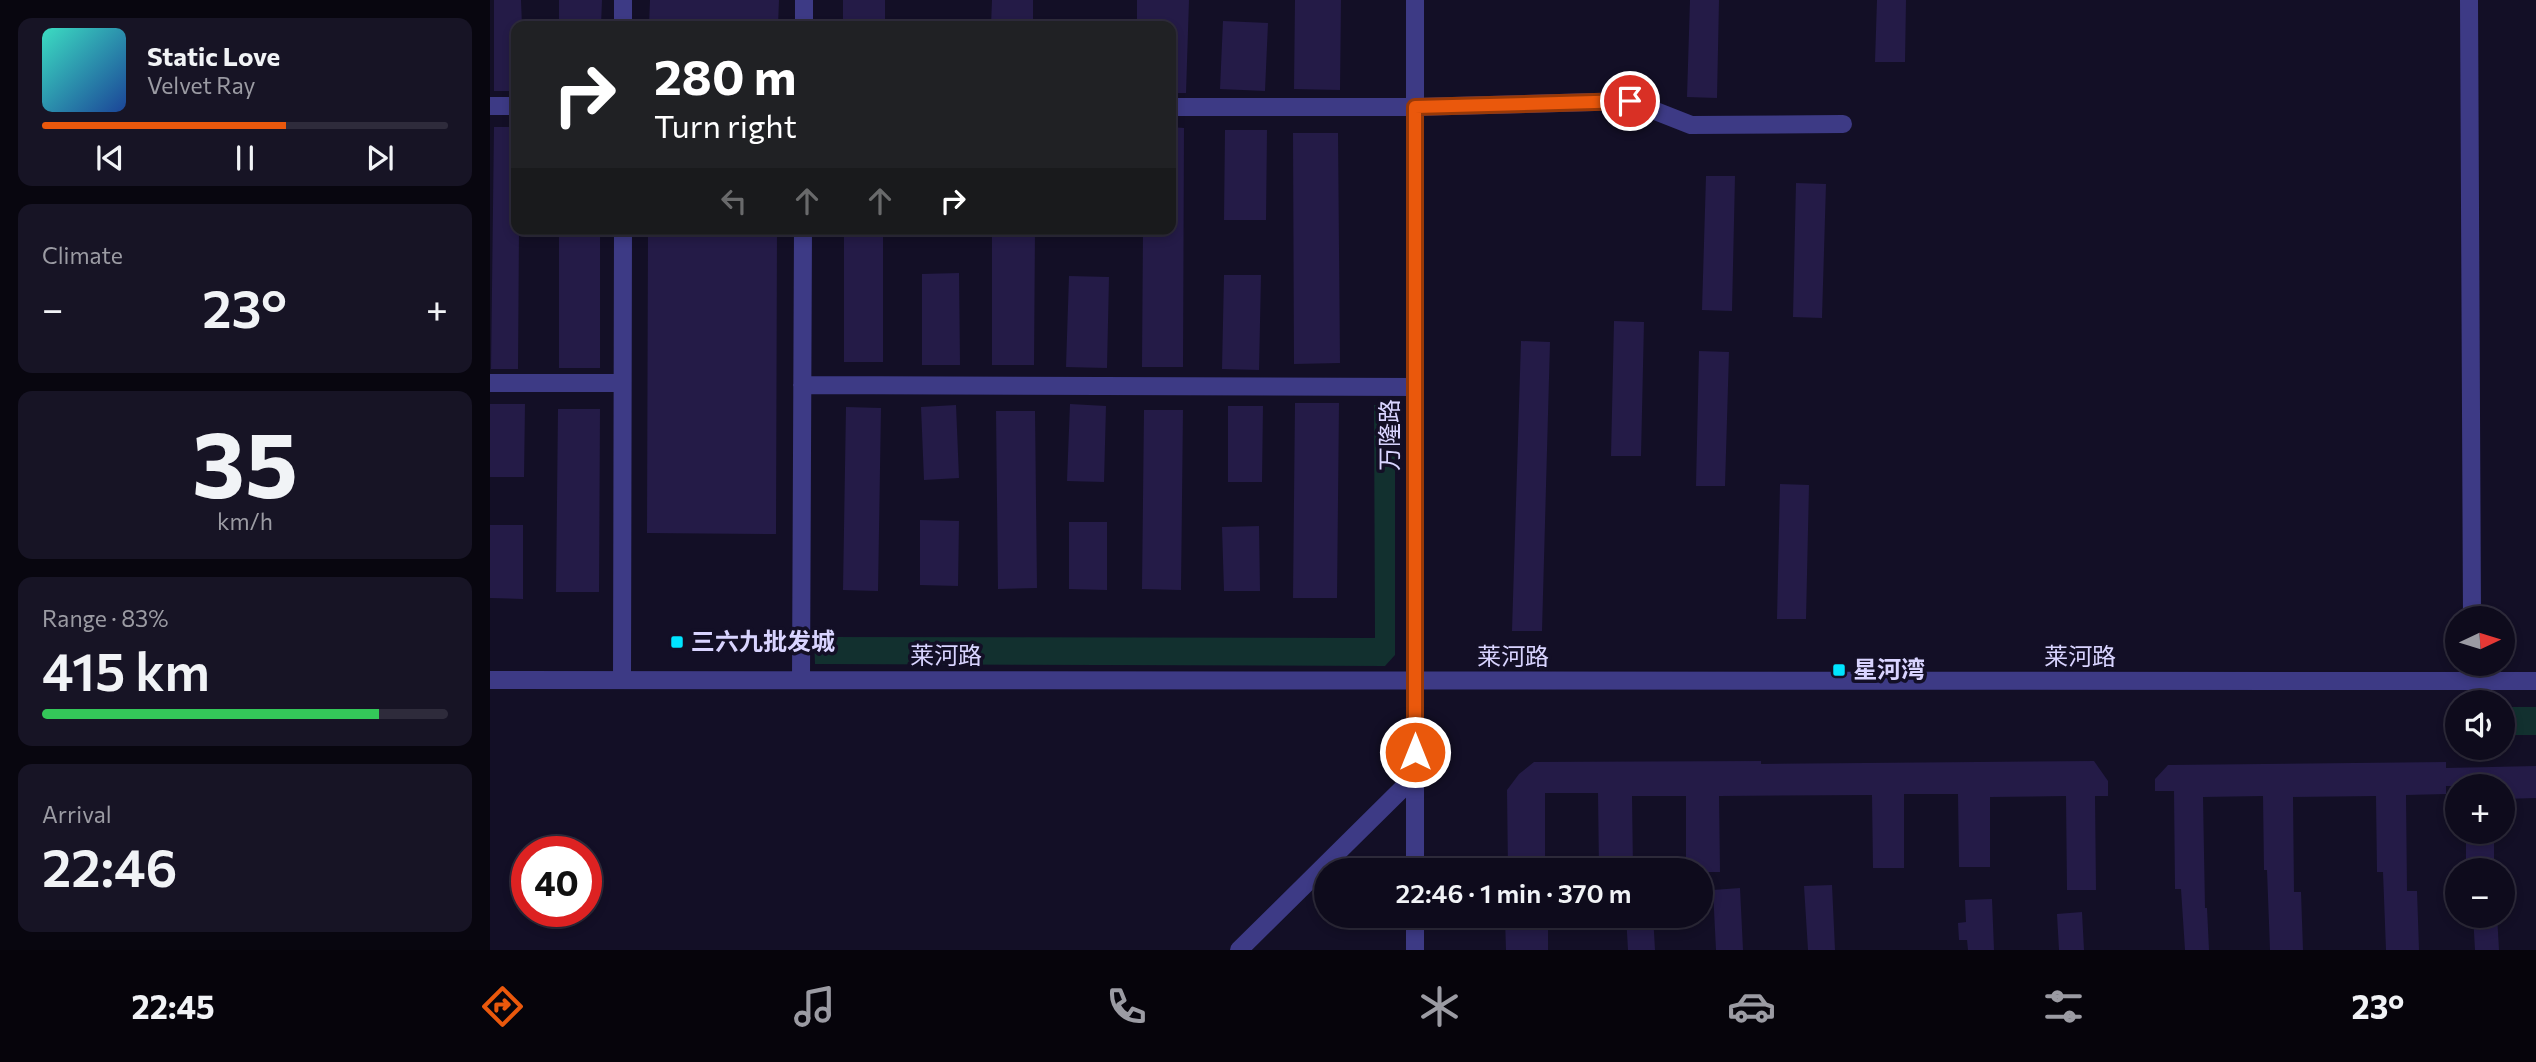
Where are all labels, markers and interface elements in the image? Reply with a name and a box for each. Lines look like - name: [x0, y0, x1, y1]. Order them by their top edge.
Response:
- text: Static Love: [147, 40, 280, 71]
- text: 280 m: [654, 45, 797, 105]
- icon: right: [539, 49, 630, 140]
- text: Velvet Ray: [147, 71, 255, 99]
- pin: [1600, 71, 1660, 131]
- icon: arrive: [1611, 82, 1649, 120]
- text: Turn right: [654, 105, 797, 145]
- icon: previous: [91, 139, 129, 177]
- icon: pause: [226, 139, 264, 177]
- icon: next: [361, 139, 399, 177]
- icon: left: [715, 182, 753, 220]
- icon: ahead: [788, 182, 826, 220]
- icon: ahead: [861, 182, 899, 220]
- icon: right: [934, 182, 972, 220]
- text: Climate: [42, 241, 123, 269]
- text: 23°: [202, 275, 287, 339]
- text: −: [42, 284, 64, 331]
- text: +: [426, 284, 448, 331]
- street label: 万隆路: [1374, 399, 1403, 471]
- text: 35: [192, 405, 298, 517]
- text: km/h: [217, 507, 273, 535]
- text: Range · 83%: [42, 604, 168, 632]
- north arrow: [2445, 606, 2515, 676]
- map controls: [2445, 606, 2515, 928]
- place label: 三六九批发城: [691, 626, 835, 655]
- marker: 三六九批发城: [669, 634, 685, 650]
- text: 415 km: [42, 638, 210, 702]
- street label: 莱河路: [910, 640, 982, 669]
- street label: 莱河路: [1477, 641, 1549, 670]
- street label: 莱河路: [2044, 641, 2116, 670]
- place label: 星河湾: [1853, 654, 1925, 683]
- marker: 星河湾: [1831, 662, 1847, 678]
- button: sound: [2445, 690, 2515, 760]
- position arrow: [1378, 715, 1452, 789]
- button: +: [2445, 774, 2515, 844]
- text: Arrival: [42, 800, 112, 828]
- text: 22:46: [42, 834, 178, 898]
- speed limit sign: 40: [511, 836, 602, 927]
- button: −: [2445, 858, 2515, 928]
- text: 22:46 · 1 min · 370 m: [1396, 877, 1631, 908]
- icon: directions: [478, 982, 527, 1031]
- icon: music: [790, 982, 839, 1031]
- icon: phone: [1102, 982, 1151, 1031]
- icon: climate: [1415, 982, 1464, 1031]
- icon: car: [1727, 982, 1776, 1031]
- icon: filters: [2039, 982, 2088, 1031]
- text: 22:45: [132, 986, 215, 1026]
- text: 23°: [2351, 986, 2404, 1026]

